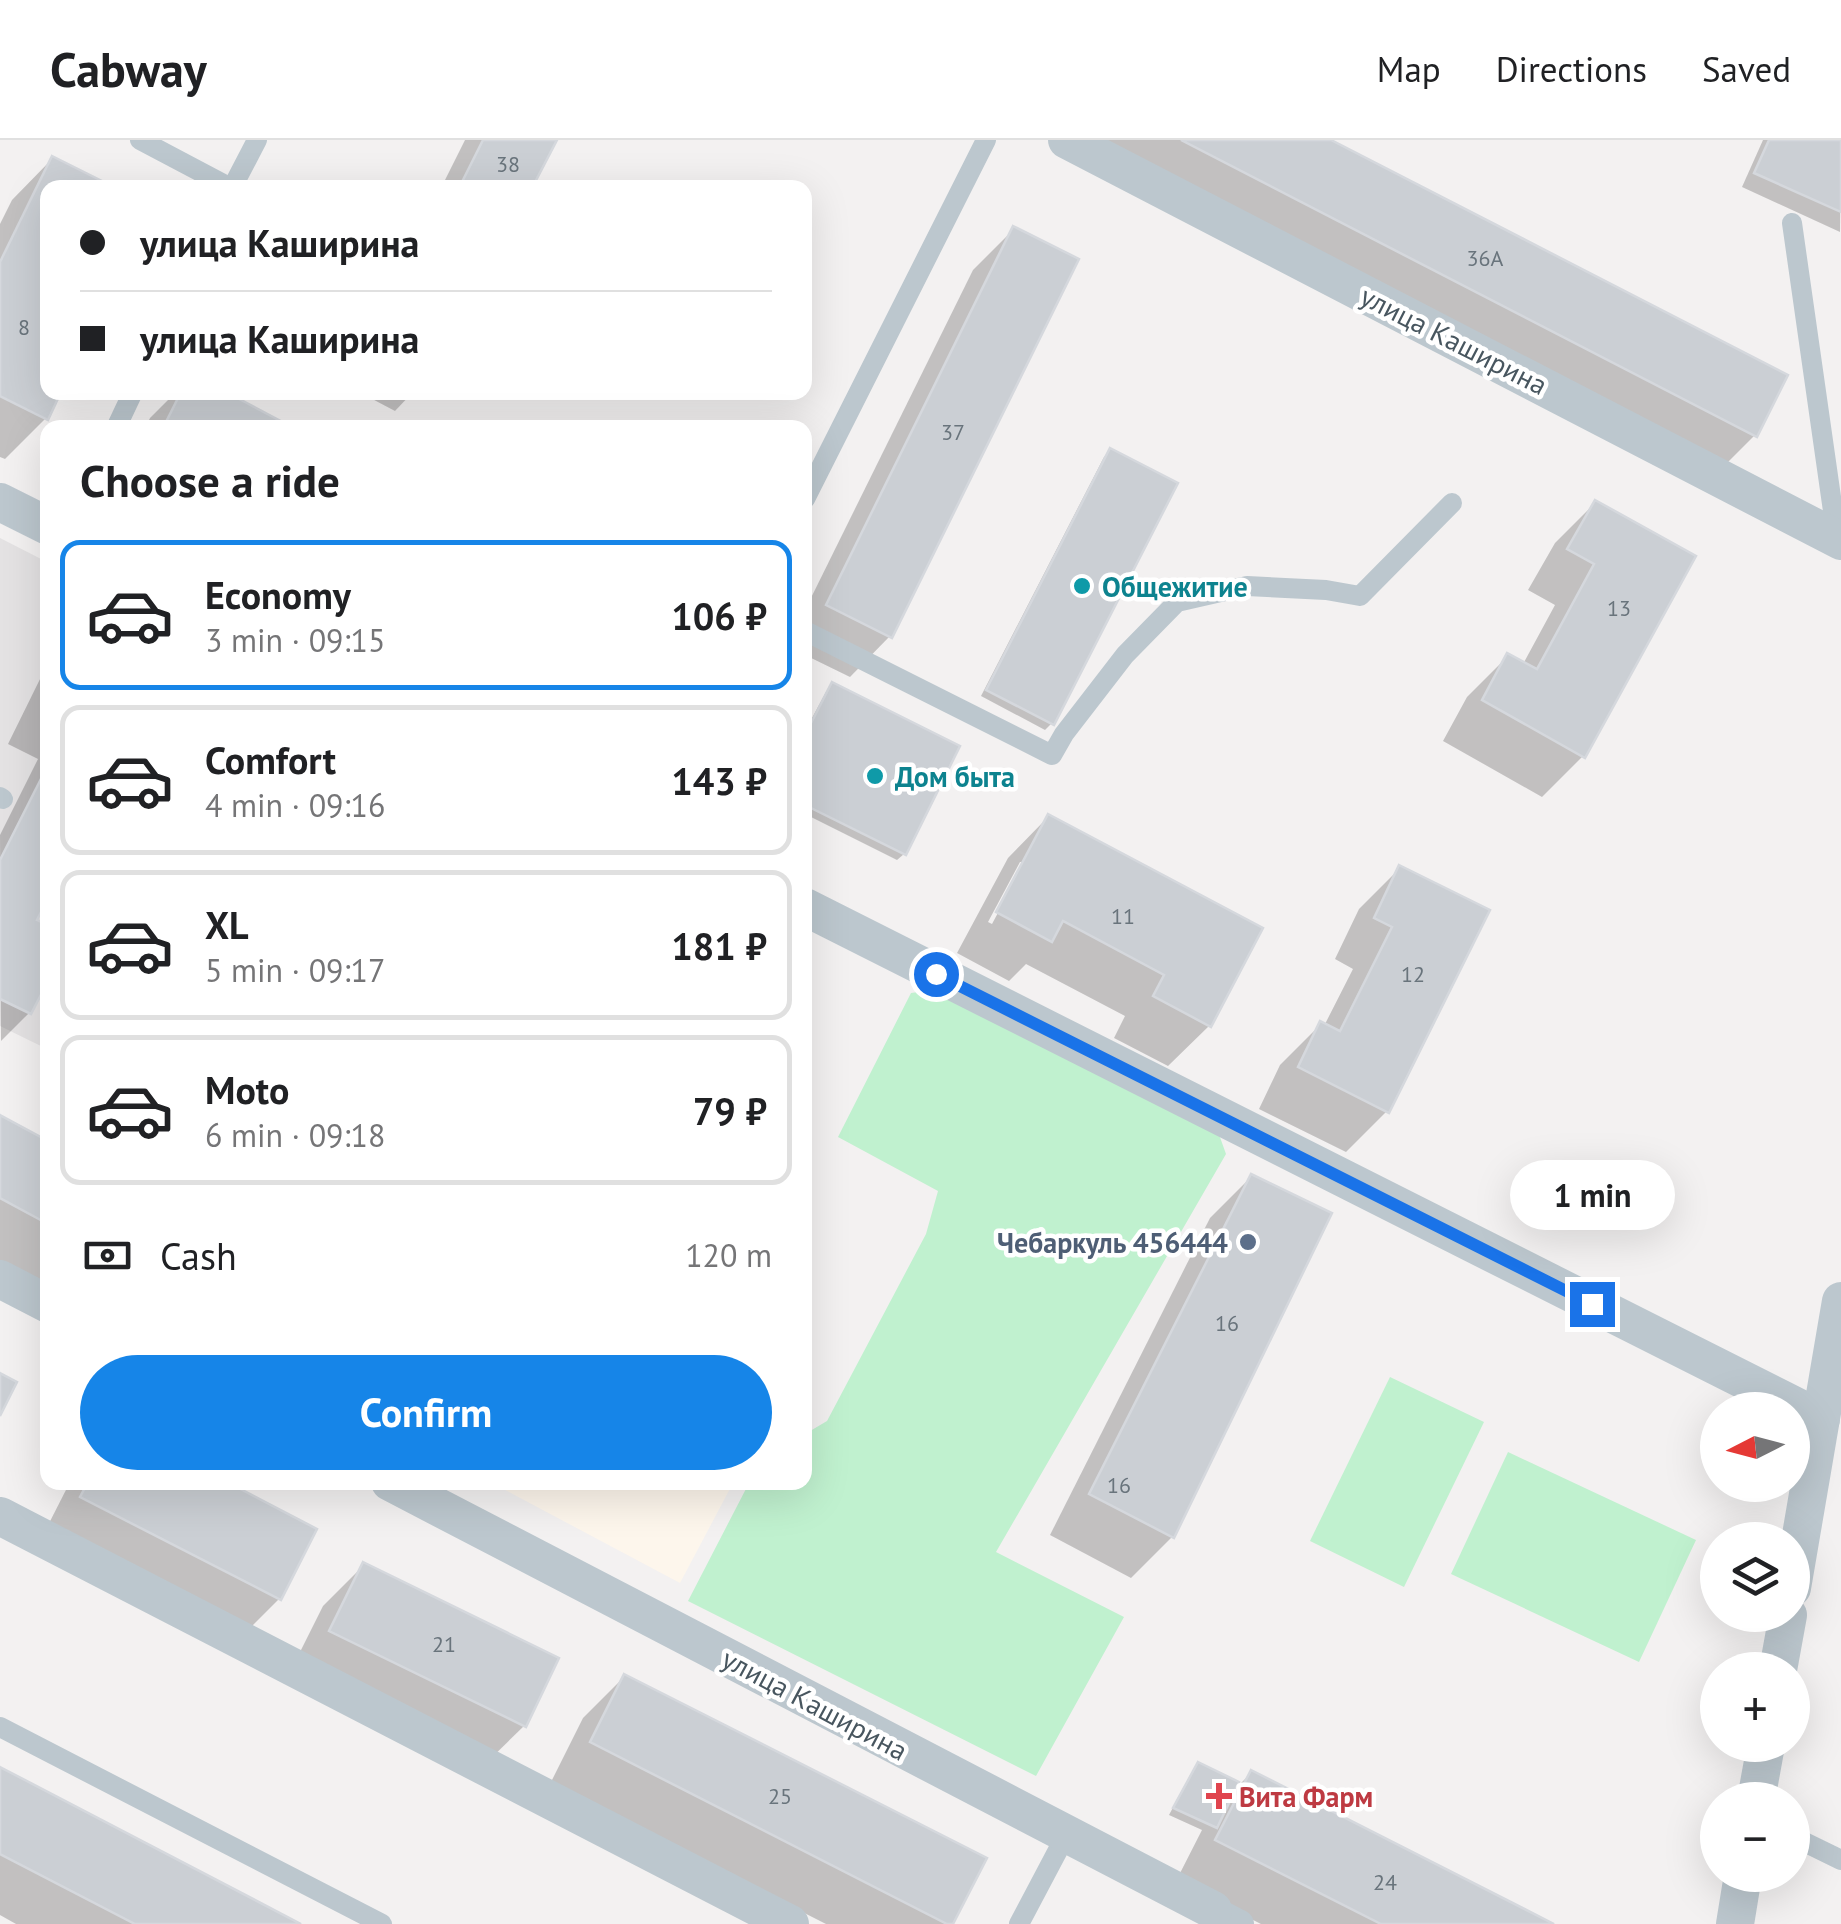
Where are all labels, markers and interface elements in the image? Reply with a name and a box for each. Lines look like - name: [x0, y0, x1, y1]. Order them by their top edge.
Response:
- text: Cabway: [50, 38, 207, 100]
- text: Map: [1377, 46, 1441, 92]
- text: Directions: [1496, 46, 1647, 92]
- text: Saved: [1702, 46, 1791, 92]
- house number: 38: [496, 150, 520, 178]
- text: улица Каширина: [140, 218, 419, 267]
- house number: 36А: [1467, 244, 1504, 272]
- street label: улица Каширина: [1354, 277, 1554, 403]
- house number: 8: [18, 313, 30, 341]
- text: улица Каширина: [140, 314, 419, 363]
- house number: 37: [941, 418, 965, 446]
- text: Choose a ride: [80, 451, 340, 509]
- place label: Общежитие: [1102, 568, 1248, 605]
- icon: car: [85, 570, 175, 660]
- text: Economy: [205, 570, 351, 619]
- marker: Общежитие: [1071, 575, 1093, 597]
- text: 106 ₽: [671, 591, 767, 640]
- house number: 13: [1607, 594, 1631, 622]
- text: 3 min · 09:15: [205, 619, 385, 661]
- icon: car: [85, 735, 175, 825]
- text: Comfort: [205, 735, 336, 784]
- text: 143 ₽: [671, 756, 767, 805]
- place label: Дом быта: [895, 758, 1015, 795]
- marker: Дом быта: [864, 765, 886, 787]
- text: 4 min · 09:16: [205, 784, 385, 826]
- icon: car: [85, 900, 175, 990]
- text: XL: [205, 900, 249, 949]
- house number: 11: [1111, 902, 1135, 930]
- text: 181 ₽: [671, 921, 767, 970]
- text: 5 min · 09:17: [205, 949, 385, 991]
- route start: [914, 952, 959, 997]
- house number: 12: [1401, 960, 1425, 988]
- icon: car: [85, 1065, 175, 1155]
- text: Moto: [205, 1065, 289, 1114]
- text: 79 ₽: [693, 1086, 767, 1135]
- text: 6 min · 09:18: [205, 1114, 385, 1156]
- callout: 1 min: [1510, 1159, 1674, 1229]
- text: 1 min: [1553, 1174, 1632, 1216]
- place label: Чебаpкуль 456444: [997, 1224, 1228, 1261]
- icon: cash: [80, 1228, 135, 1283]
- text: Cash: [160, 1231, 237, 1280]
- marker: Чебаpкуль 456444: [1237, 1231, 1259, 1253]
- text: 120 m: [685, 1234, 772, 1276]
- route end: [1570, 1282, 1615, 1327]
- house number: 16: [1215, 1309, 1239, 1337]
- button: Confirm: [80, 1355, 772, 1470]
- north arrow: [1700, 1392, 1810, 1502]
- map controls: [1700, 1392, 1810, 1892]
- house number: 16: [1107, 1471, 1131, 1499]
- button: layers: [1700, 1522, 1810, 1632]
- house number: 21: [432, 1630, 456, 1658]
- street label: улица Каширина: [716, 1640, 914, 1768]
- button: +: [1700, 1652, 1810, 1762]
- place label: Вита Фарм: [1239, 1778, 1373, 1815]
- house number: 25: [768, 1782, 792, 1810]
- button: −: [1700, 1782, 1810, 1892]
- marker: Вита Фарм: [1208, 1785, 1230, 1807]
- house number: 24: [1373, 1868, 1397, 1896]

